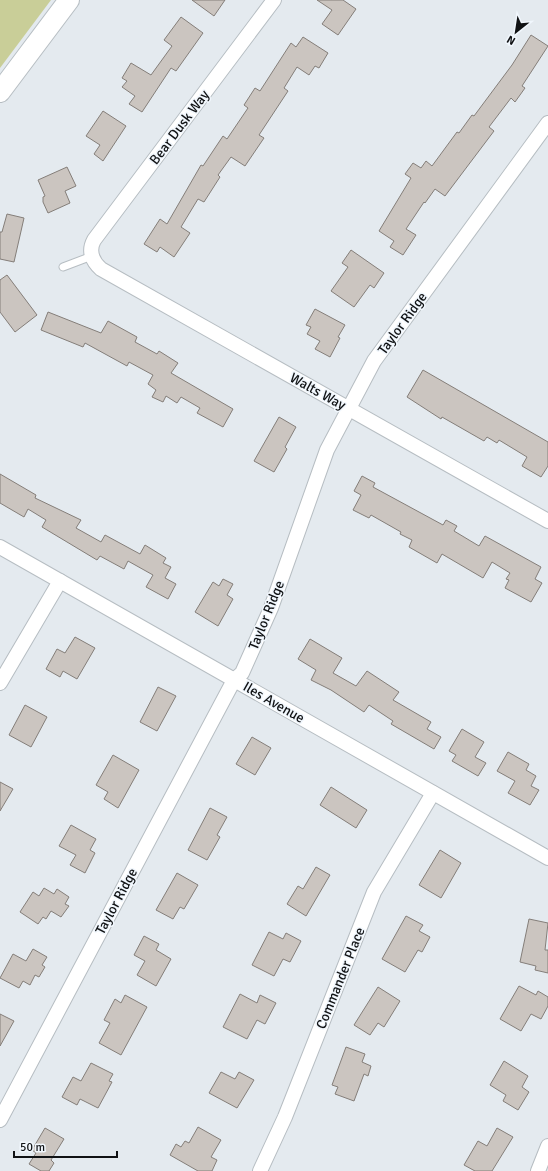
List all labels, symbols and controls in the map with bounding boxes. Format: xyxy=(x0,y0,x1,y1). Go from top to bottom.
north arrow xyxy=(496,12,536,52)
text: N xyxy=(505,33,518,48)
street label: Bear Dusk Way xyxy=(146,86,213,168)
street label: Taylor Ridge xyxy=(374,289,431,358)
street label: Walts Way xyxy=(287,369,349,414)
street label: Taylor Ridge xyxy=(245,578,288,652)
street label: Iles Avenue xyxy=(240,678,307,727)
street label: Taylor Ridge xyxy=(92,865,141,937)
street label: Commander Place xyxy=(312,925,369,1031)
scale bar xyxy=(14,1133,117,1159)
text: 50 m xyxy=(20,1140,45,1155)

